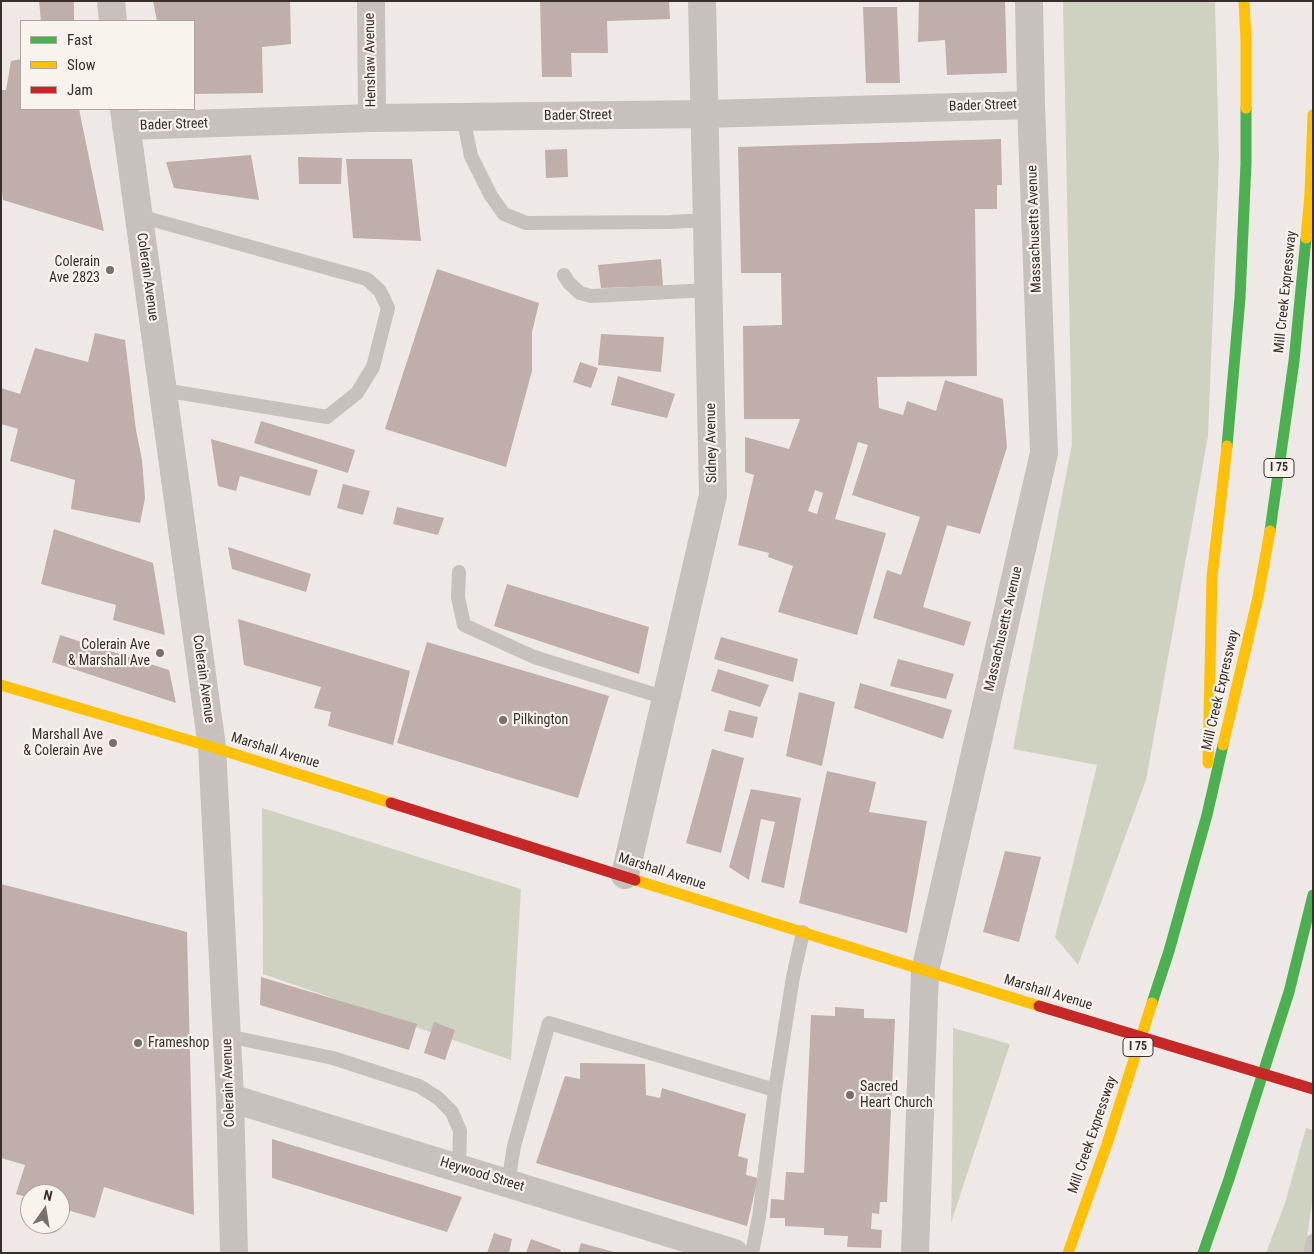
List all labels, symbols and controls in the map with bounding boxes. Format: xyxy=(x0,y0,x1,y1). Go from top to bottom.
street label: Henshaw Avenue xyxy=(362,13,380,107)
legend xyxy=(20,20,195,110)
text: Fast xyxy=(67,31,92,49)
text: Slow xyxy=(67,56,96,74)
text: Jam xyxy=(67,81,93,99)
street label: Bader Street xyxy=(949,96,1017,116)
street label: Bader Street xyxy=(544,107,612,125)
street label: Bader Street xyxy=(140,115,208,135)
street label: Massachusetts Avenue xyxy=(1024,165,1046,293)
street label: Mill Creek Expressway xyxy=(1271,230,1301,354)
street label: Colerain Avenue xyxy=(132,232,162,322)
place label: Colerain Ave 2823 xyxy=(49,254,100,286)
marker: Colerain Ave 2823 xyxy=(104,264,116,276)
street label: Sidney Avenue xyxy=(703,403,721,483)
road number: I 75 xyxy=(1264,458,1294,478)
street label: Massachusetts Avenue xyxy=(981,565,1027,693)
street label: Mill Creek Expressway xyxy=(1199,628,1243,752)
street label: Colerain Avenue xyxy=(188,634,218,724)
place label: Colerain Ave & Marshall Ave xyxy=(68,637,150,670)
marker: Colerain Ave & Marshall Ave xyxy=(154,647,166,659)
place label: Pilkington xyxy=(513,712,568,728)
marker: Pilkington xyxy=(497,714,509,726)
place label: Marshall Ave & Colerain Ave xyxy=(23,727,103,760)
street label: Marshall Avenue xyxy=(229,730,321,772)
marker: Marshall Ave & Colerain Ave xyxy=(107,737,119,749)
street label: Marshall Avenue xyxy=(616,850,708,894)
street label: Marshall Avenue xyxy=(1002,972,1094,1014)
place label: Frameshop xyxy=(148,1035,209,1051)
marker: Frameshop xyxy=(132,1037,144,1049)
street label: Colerain Avenue xyxy=(219,1038,239,1128)
road number: I 75 xyxy=(1123,1038,1153,1056)
street label: Mill Creek Expressway xyxy=(1065,1074,1121,1196)
place label: Sacred Heart Church xyxy=(860,1079,933,1112)
marker: Sacred Heart Church xyxy=(844,1089,856,1101)
street label: Heywood Street xyxy=(438,1154,526,1196)
north arrow xyxy=(20,1184,70,1234)
text: N xyxy=(42,1187,54,1204)

